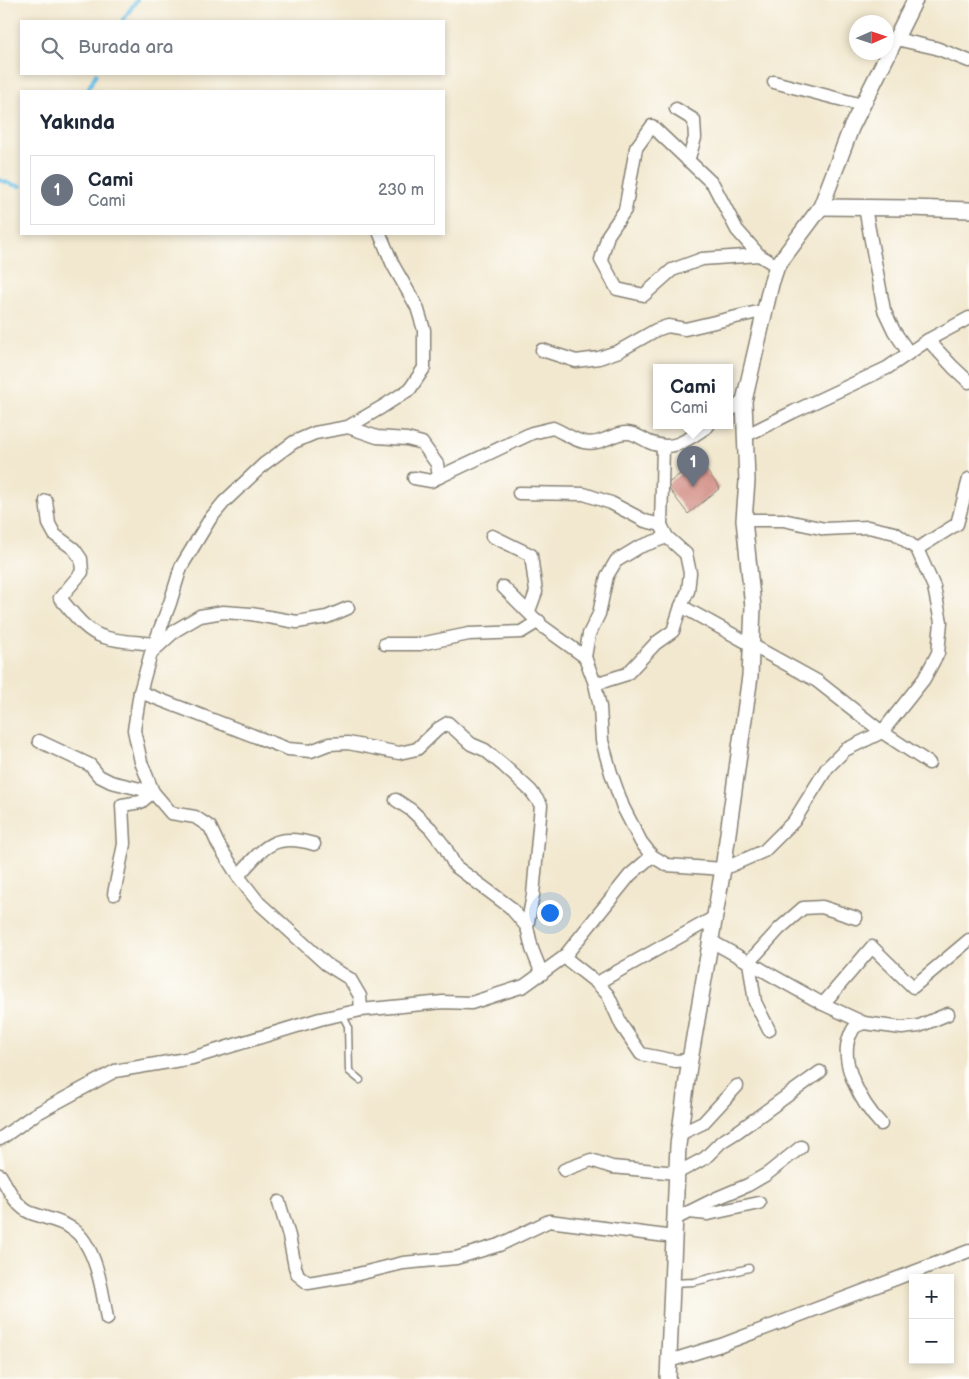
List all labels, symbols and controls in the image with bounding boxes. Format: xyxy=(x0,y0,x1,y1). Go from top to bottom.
north arrow xyxy=(849,15,894,60)
search box xyxy=(20,20,445,75)
icon: search xyxy=(38,34,66,62)
text: Burada ara xyxy=(78,36,174,59)
text: Yakında xyxy=(40,110,115,135)
text: Cami xyxy=(88,169,133,192)
text: 1 xyxy=(54,181,60,200)
text: 230 m xyxy=(378,181,424,200)
text: Cami xyxy=(88,192,125,211)
popup xyxy=(653,364,733,429)
text: Cami xyxy=(670,376,716,399)
text: Cami xyxy=(670,399,708,418)
pin: 1 xyxy=(677,446,709,487)
your location xyxy=(537,900,563,926)
map controls xyxy=(909,1274,954,1364)
button: + xyxy=(909,1274,954,1319)
button: − xyxy=(909,1319,954,1364)

